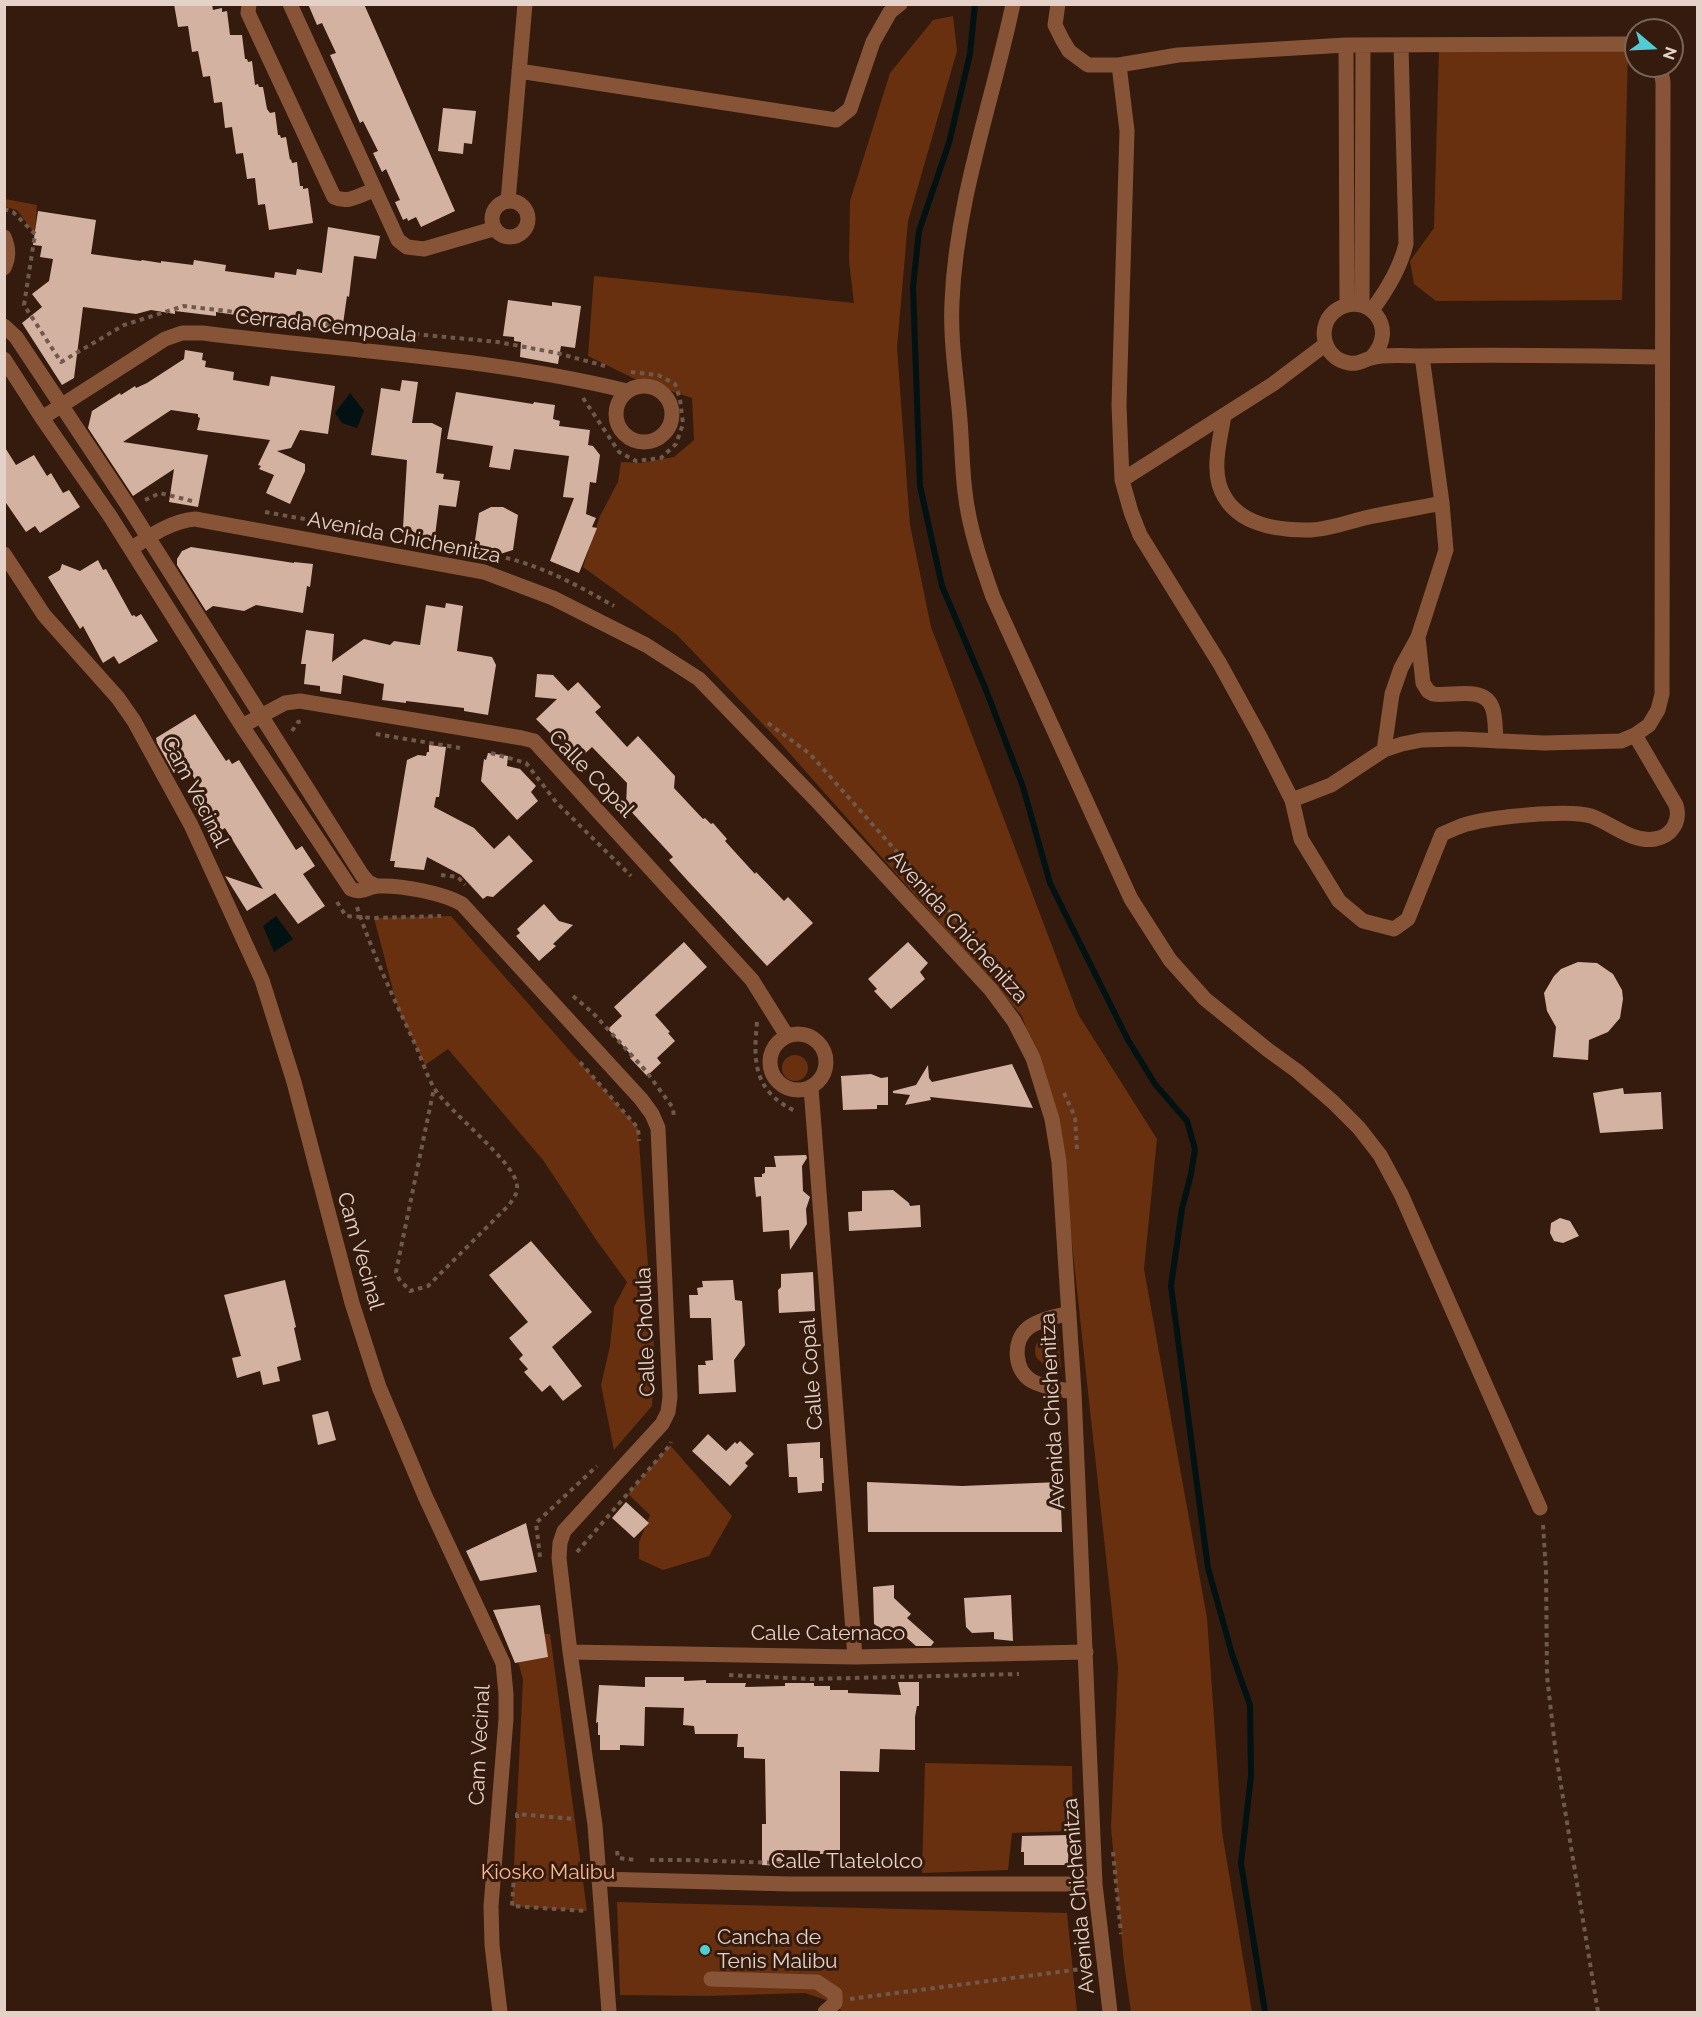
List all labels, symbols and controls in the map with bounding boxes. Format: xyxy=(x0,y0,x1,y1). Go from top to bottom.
north arrow xyxy=(1624,18,1684,78)
text: N xyxy=(1659,45,1681,62)
street label: Cerrada Cempoala xyxy=(234,304,418,348)
street label: Avenida Chichenitza xyxy=(305,507,503,569)
street label: Calle Copal xyxy=(543,725,639,823)
street label: Cam Vecinal xyxy=(156,732,234,852)
street label: Avenida Chichenitza xyxy=(883,846,1033,1008)
street label: Cam Vecinal xyxy=(331,1189,389,1313)
street label: Calle Cholula xyxy=(631,1267,661,1397)
street label: Avenida Chichenitza xyxy=(1035,1312,1071,1510)
street label: Calle Copal xyxy=(796,1317,828,1431)
street label: Calle Catemaco xyxy=(751,1621,905,1647)
street label: Cam Vecinal xyxy=(464,1684,496,1806)
street label: Avenida Chichenitza xyxy=(1058,1797,1100,1995)
street label: Calle Tlatelolco xyxy=(771,1849,923,1875)
park label: Kiosko Malibu xyxy=(481,1860,615,1886)
place label: Cancha de Tenis Malibu xyxy=(717,1925,838,1975)
marker: Cancha de Tenis Malibu xyxy=(698,1943,712,1957)

